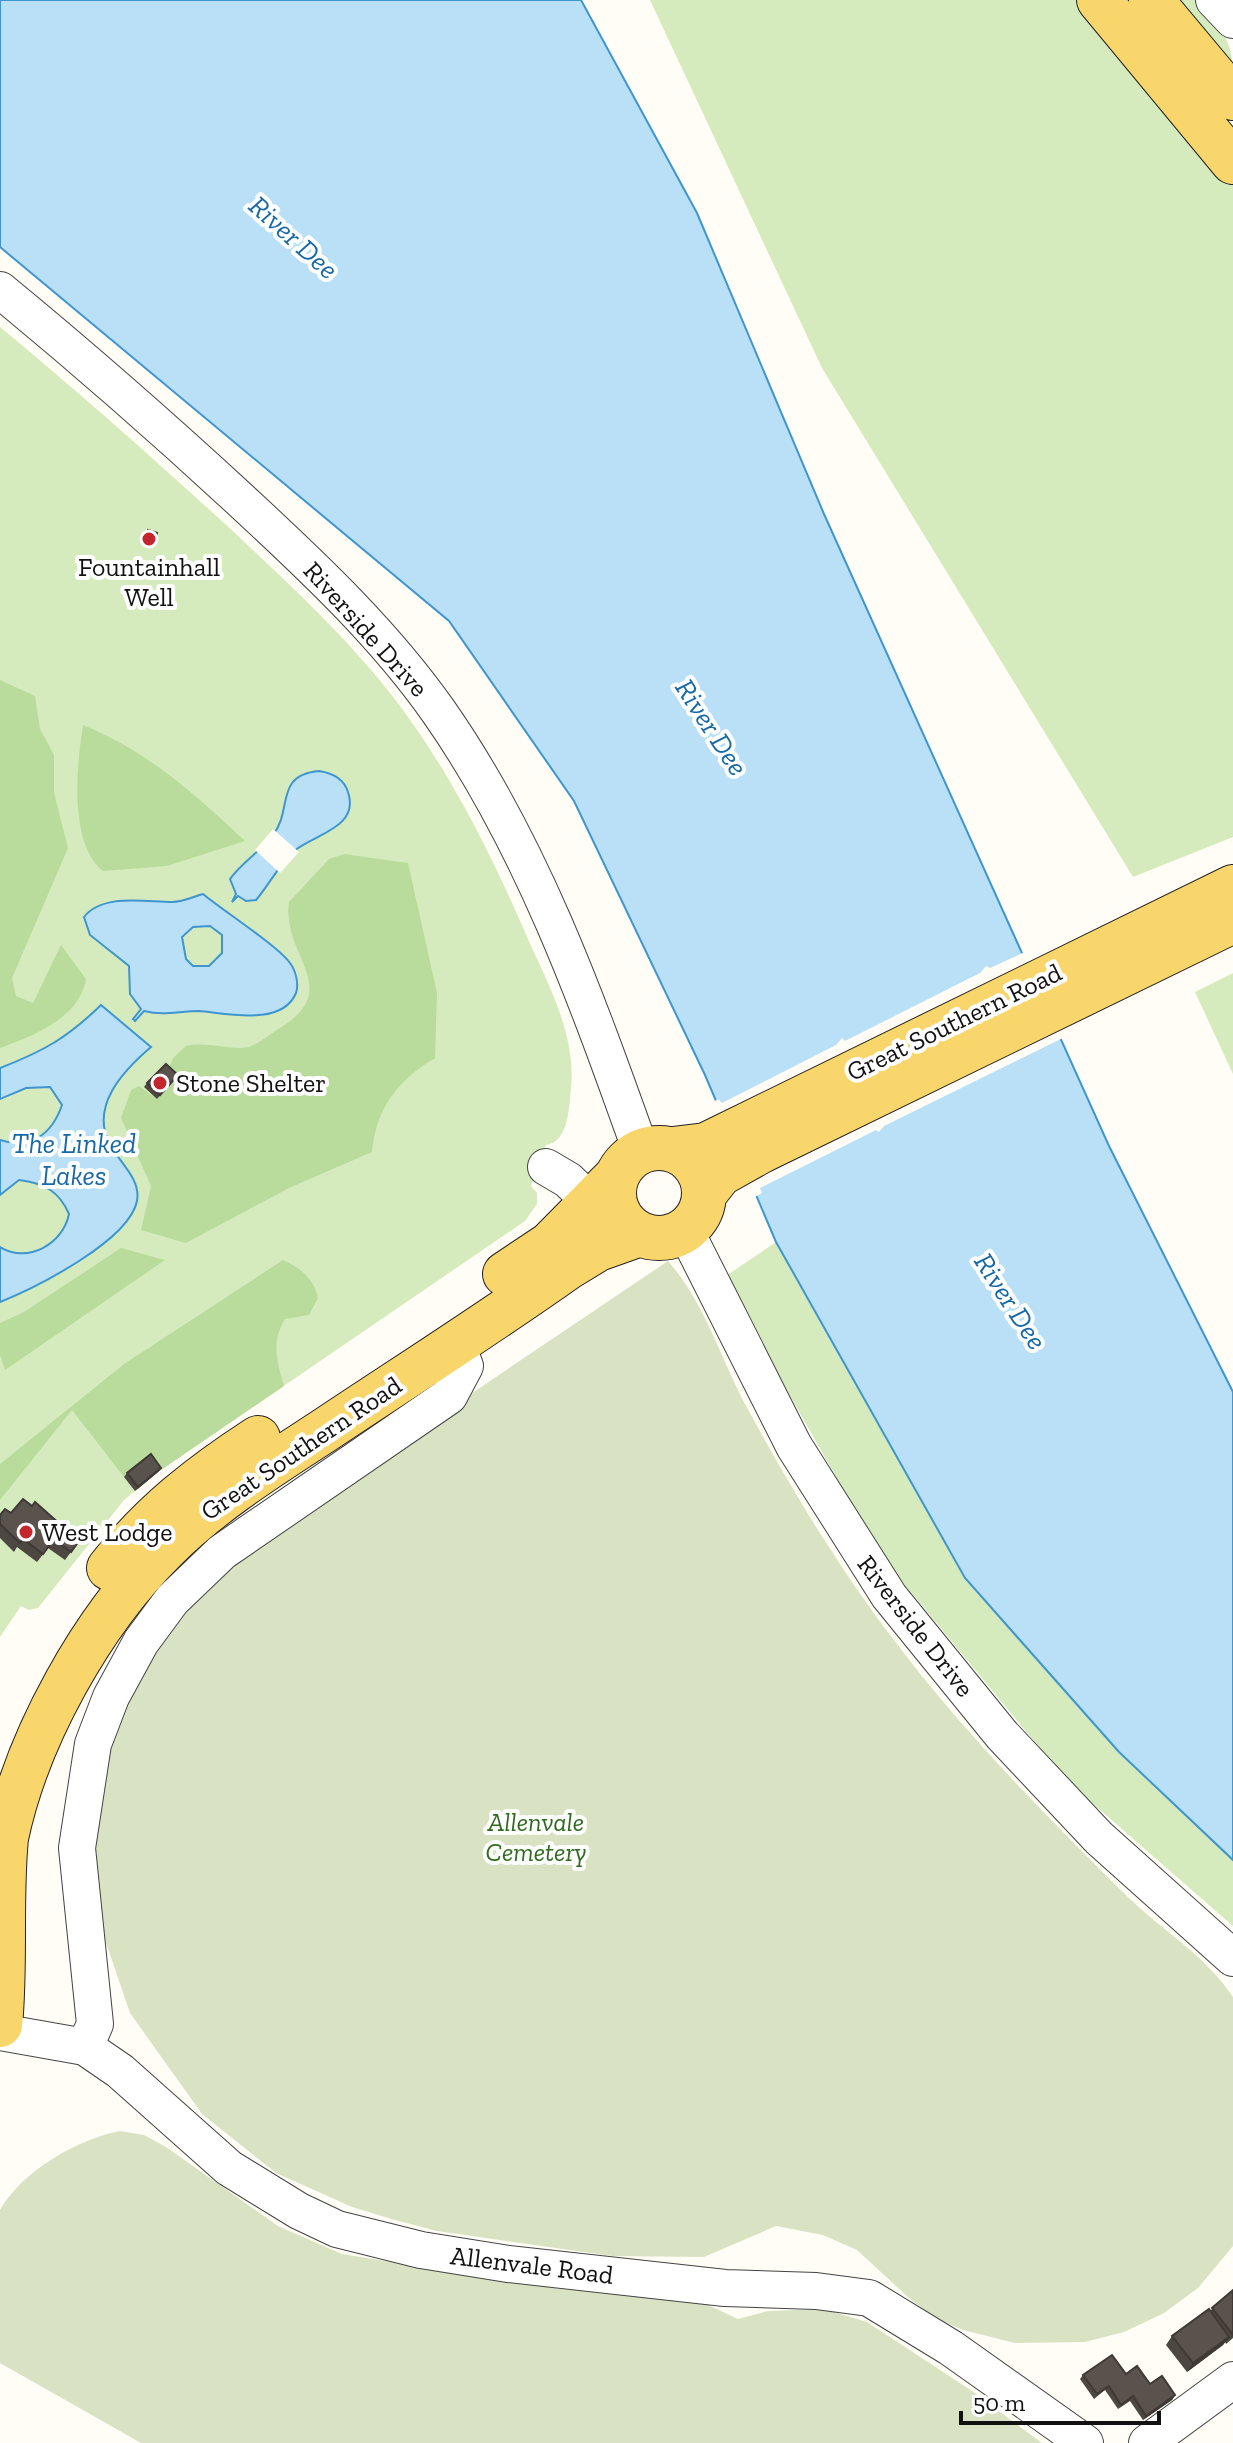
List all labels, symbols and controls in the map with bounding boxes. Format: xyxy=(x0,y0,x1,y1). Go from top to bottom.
water label: River Dee xyxy=(242,189,345,286)
marker: Fountainhall Well xyxy=(140,530,158,548)
place label: Fountainhall Well xyxy=(78,551,220,613)
street label: Riverside Drive xyxy=(297,555,435,703)
water label: River Dee xyxy=(668,673,755,782)
street label: Great Southern Road xyxy=(841,956,1067,1088)
place label: Stone Shelter xyxy=(176,1067,326,1099)
marker: Stone Shelter xyxy=(151,1074,169,1092)
water label: The Linked Lakes xyxy=(12,1127,136,1192)
water label: River Dee xyxy=(967,1247,1054,1356)
street label: Great Southern Road xyxy=(195,1369,407,1527)
place label: West Lodge xyxy=(42,1516,173,1548)
marker: West Lodge xyxy=(17,1523,35,1541)
street label: Riverside Drive xyxy=(851,1549,981,1703)
park label: Allenvale Cemetery xyxy=(486,1806,586,1868)
street label: Allenvale Road xyxy=(449,2239,615,2291)
scale bar xyxy=(961,2375,1159,2425)
text: 50 m xyxy=(973,2388,1026,2417)

